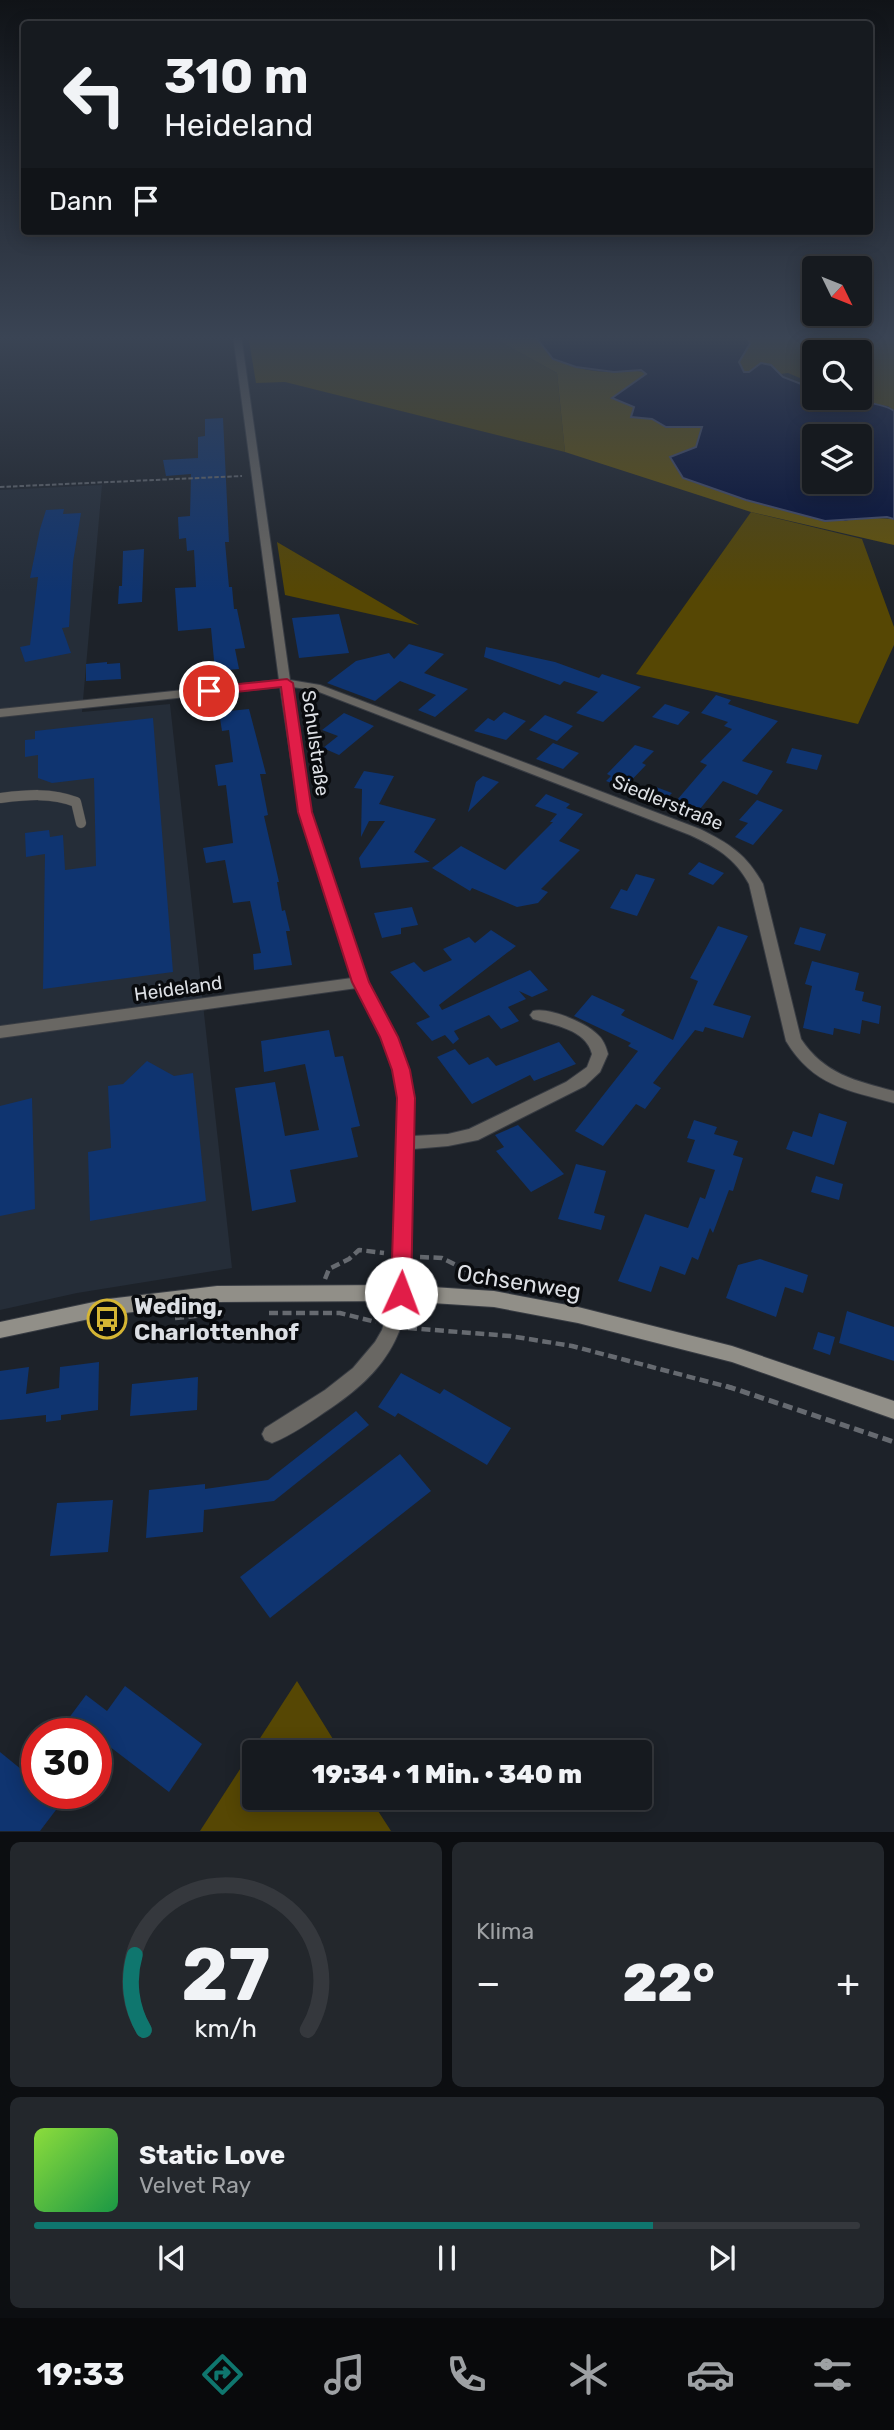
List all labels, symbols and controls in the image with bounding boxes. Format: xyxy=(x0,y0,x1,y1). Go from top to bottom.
text: 310 m xyxy=(164,47,309,105)
icon: left xyxy=(49,49,140,140)
text: Heideland xyxy=(164,106,313,144)
icon: arrive xyxy=(127,182,165,220)
text: Dann xyxy=(49,186,113,217)
north arrow xyxy=(802,256,872,326)
map controls xyxy=(802,256,872,494)
button: search xyxy=(802,340,872,410)
button: layers xyxy=(802,424,872,494)
pin xyxy=(179,661,239,721)
icon: arrive xyxy=(190,672,228,710)
street label: Schulstraße xyxy=(297,689,334,797)
street label: Siedlerstraße xyxy=(609,770,727,835)
street label: Heideland xyxy=(133,971,224,1006)
position arrow xyxy=(364,1256,438,1330)
street label: Ochsenweg xyxy=(455,1258,583,1306)
place label: Weding, Charlottenhof xyxy=(134,1292,300,1346)
bus stop icon: Weding, Charlottenhof xyxy=(86,1298,128,1340)
speed limit sign: 30 xyxy=(21,1718,112,1809)
text: 19:34 · 1 Min. · 340 m xyxy=(312,1759,582,1790)
text: Klima xyxy=(476,1917,534,1945)
text: 27 xyxy=(181,1933,271,2019)
text: 22° xyxy=(622,1952,715,2014)
text: − xyxy=(476,1960,501,2006)
text: + xyxy=(836,1960,860,2006)
text: km/h xyxy=(195,2014,257,2043)
text: Static Love xyxy=(139,2140,285,2171)
text: Velvet Ray xyxy=(139,2171,251,2199)
icon: previous xyxy=(153,2239,191,2277)
icon: pause xyxy=(428,2239,466,2277)
icon: next xyxy=(703,2239,741,2277)
icon: directions xyxy=(198,2350,247,2399)
icon: music xyxy=(320,2350,369,2399)
icon: phone xyxy=(442,2350,491,2399)
icon: climate xyxy=(564,2350,613,2399)
icon: car xyxy=(686,2350,735,2399)
icon: filters xyxy=(808,2350,857,2399)
text: 19:33 xyxy=(37,2355,125,2393)

